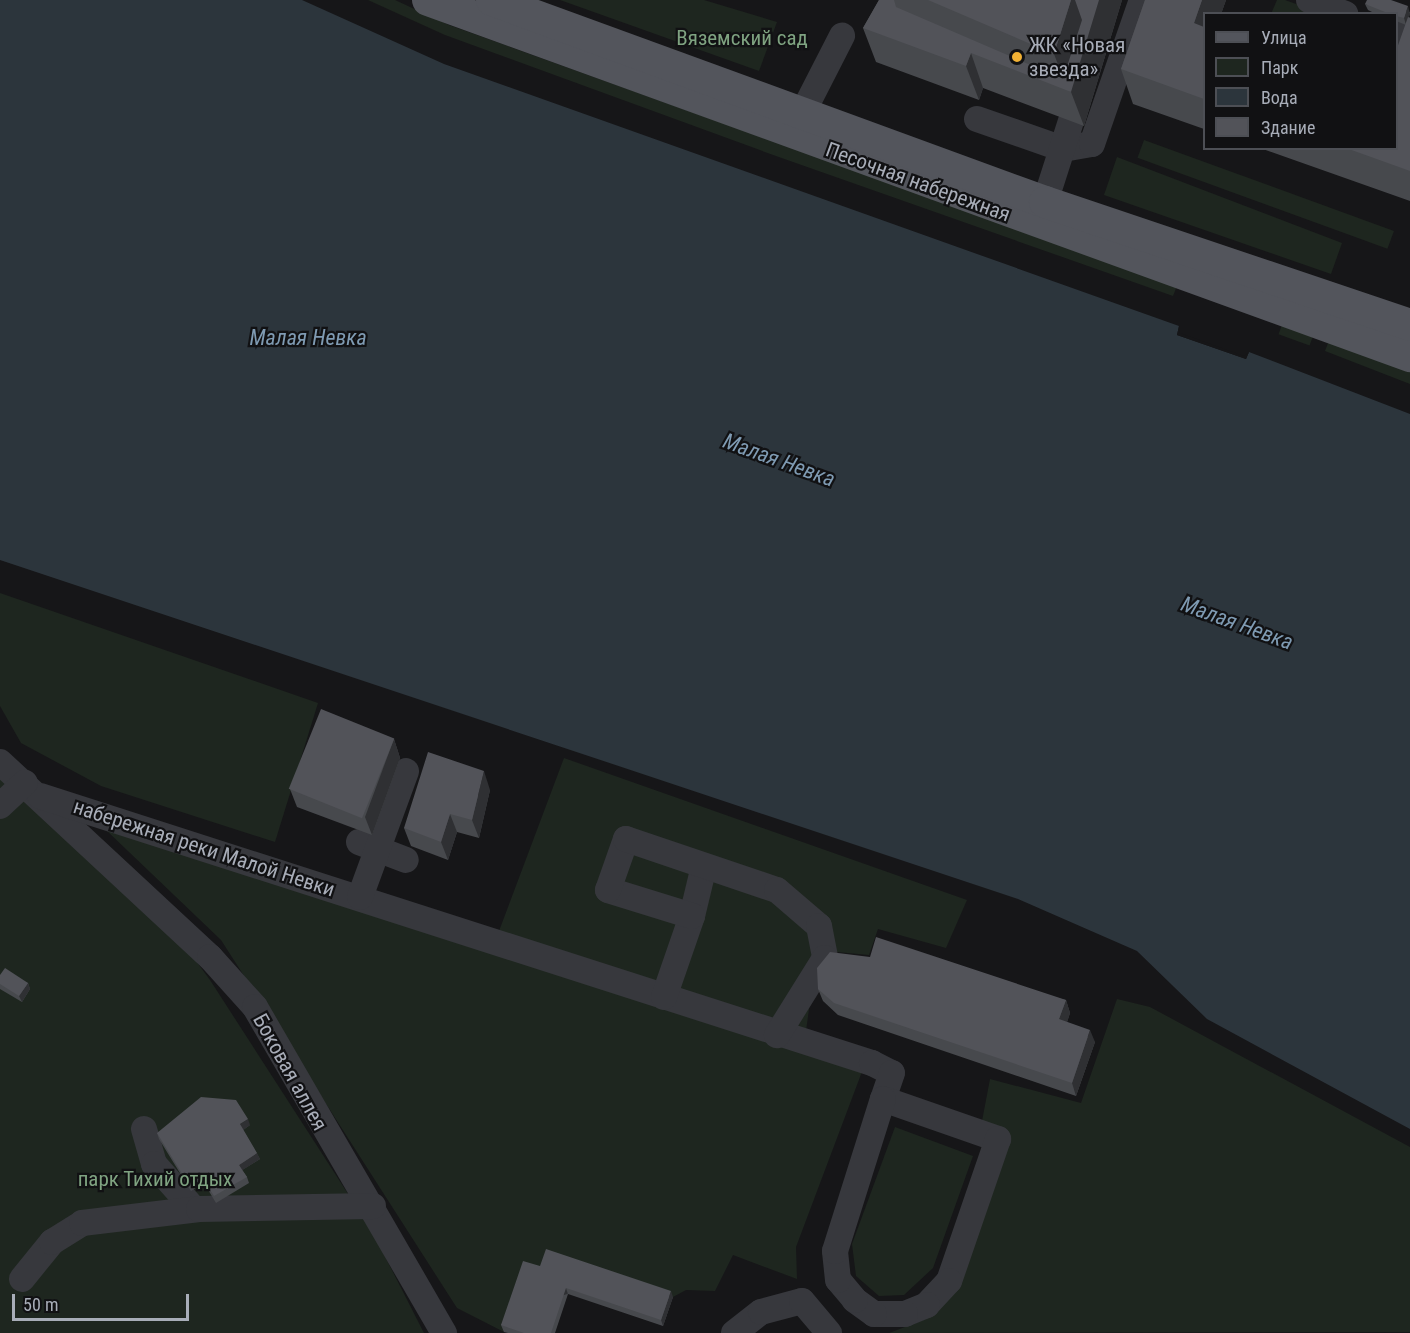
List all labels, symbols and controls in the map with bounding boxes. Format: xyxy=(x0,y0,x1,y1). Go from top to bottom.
legend xyxy=(1203,12,1398,150)
park label: Вяземский сад xyxy=(676,25,808,51)
text: Улица xyxy=(1261,27,1307,48)
place label: ЖК «Новая звезда» xyxy=(1029,32,1125,82)
marker: ЖК «Новая звезда» xyxy=(1010,50,1024,64)
text: Парк xyxy=(1261,57,1298,78)
text: Вода xyxy=(1261,87,1298,108)
text: Здание xyxy=(1261,117,1315,138)
street label: Песочная набережная xyxy=(822,137,1014,227)
water label: Малая Невка xyxy=(249,325,367,351)
water label: Малая Невка xyxy=(719,428,839,492)
water label: Малая Невка xyxy=(1177,591,1297,655)
street label: набережная реки Малой Невки xyxy=(70,794,338,902)
street label: Боковая аллея xyxy=(248,1009,332,1135)
park label: парк Тихий отдых xyxy=(77,1166,233,1192)
scale bar xyxy=(15,1282,192,1320)
text: 50 m xyxy=(23,1294,58,1315)

